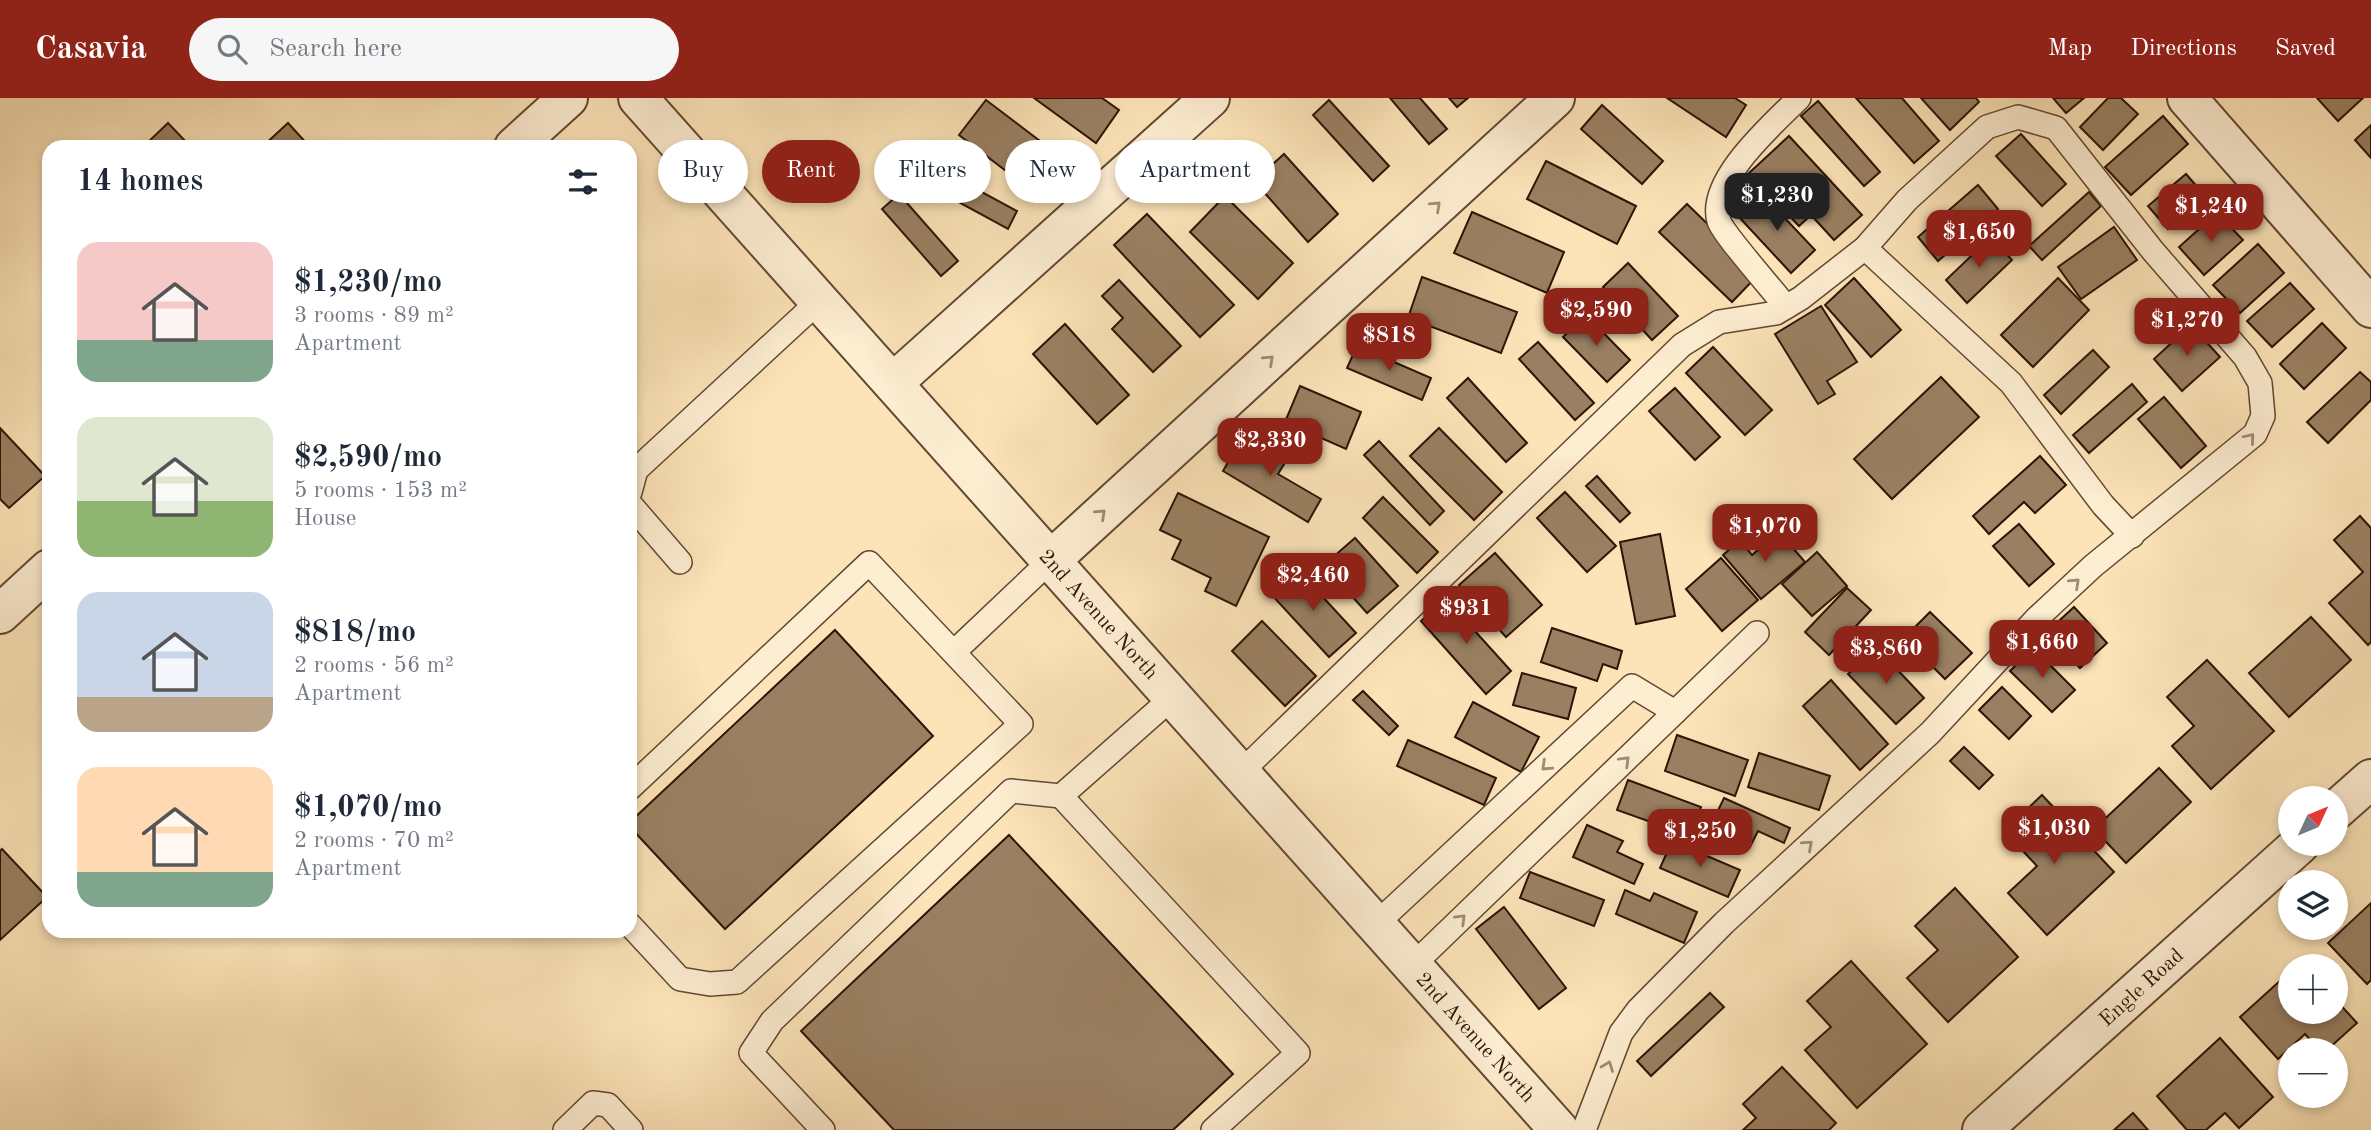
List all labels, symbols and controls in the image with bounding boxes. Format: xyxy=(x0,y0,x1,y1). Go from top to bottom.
search box xyxy=(189,18,679,81)
icon: search xyxy=(213,30,251,68)
text: Casavia xyxy=(35,33,147,66)
text: Search here xyxy=(269,36,402,62)
text: Map xyxy=(2048,37,2092,61)
text: Directions xyxy=(2130,37,2237,61)
text: Saved xyxy=(2275,37,2336,61)
chip: Buy xyxy=(658,140,748,203)
chip: Rent xyxy=(762,140,860,203)
chip: Filters xyxy=(874,140,991,203)
chip: New xyxy=(1005,140,1101,203)
chip: Apartment xyxy=(1115,140,1275,203)
icon: filters xyxy=(564,163,602,201)
text: 14 homes xyxy=(77,167,203,197)
pin: $1,230 xyxy=(1720,174,1834,233)
text: $1,230 xyxy=(1740,184,1814,207)
pin: $1,240 xyxy=(2154,184,2268,244)
text: $1,240 xyxy=(2174,195,2248,218)
one-way arrow xyxy=(1428,202,1441,215)
pin: $1,650 xyxy=(1922,211,2036,270)
text: $1,650 xyxy=(1942,221,2016,244)
text: $1,230/mo xyxy=(294,268,442,298)
icon: home xyxy=(133,270,217,354)
pin: $2,590 xyxy=(1539,288,1653,348)
text: $2,590 xyxy=(1559,299,1633,322)
pin: $1,270 xyxy=(2130,299,2244,358)
text: 3 rooms · 89 m² xyxy=(294,304,454,327)
text: $1,270 xyxy=(2150,309,2224,332)
pin: $818 xyxy=(1348,314,1430,373)
text: $818 xyxy=(1362,324,1416,347)
text: Apartment xyxy=(294,332,402,355)
one-way arrow xyxy=(1261,356,1274,369)
pin: $2,330 xyxy=(1213,418,1327,478)
text: $2,330 xyxy=(1233,429,1307,452)
one-way arrow xyxy=(2241,434,2254,446)
text: $2,590/mo xyxy=(294,443,442,473)
icon: home xyxy=(133,445,217,529)
text: 5 rooms · 153 m² xyxy=(294,479,467,502)
pin: $1,070 xyxy=(1708,504,1822,564)
text: House xyxy=(294,507,356,530)
one-way arrow xyxy=(1093,510,1106,522)
text: $1,070 xyxy=(1728,515,1802,538)
street label: 2nd Avenue North xyxy=(1034,546,1162,684)
pin: $2,460 xyxy=(1256,554,1370,613)
text: $2,460 xyxy=(1276,564,1350,587)
one-way arrow xyxy=(2067,578,2080,591)
pin: $931 xyxy=(1425,587,1507,646)
text: $931 xyxy=(1439,597,1493,620)
text: $818/mo xyxy=(294,618,416,648)
icon: home xyxy=(133,620,217,704)
pin: $1,660 xyxy=(1985,620,2099,680)
pin: $3,860 xyxy=(1829,626,1943,686)
text: $1,660 xyxy=(2005,631,2079,654)
text: $3,860 xyxy=(1849,637,1923,660)
text: 2 rooms · 56 m² xyxy=(294,654,454,677)
text: Apartment xyxy=(294,682,402,705)
one-way arrow xyxy=(1617,756,1630,769)
one-way arrow xyxy=(1541,757,1554,770)
north arrow xyxy=(2278,786,2348,856)
map controls xyxy=(2278,786,2348,1108)
text: $1,070/mo xyxy=(294,793,442,823)
icon: home xyxy=(133,795,217,879)
pin: $1,030 xyxy=(1997,806,2111,866)
pin: $1,250 xyxy=(1643,810,1757,869)
text: $1,030 xyxy=(2017,817,2091,840)
text: $1,250 xyxy=(1663,820,1737,843)
text: 2 rooms · 70 m² xyxy=(294,829,454,852)
one-way arrow xyxy=(1800,841,1813,854)
text: Apartment xyxy=(294,857,402,880)
button: layers xyxy=(2278,870,2348,940)
one-way arrow xyxy=(1453,914,1466,927)
street label: Engle Road xyxy=(2096,945,2188,1031)
button: + xyxy=(2278,954,2348,1024)
street label: 2nd Avenue North xyxy=(1411,969,1539,1107)
button: − xyxy=(2278,1038,2348,1108)
one-way arrow xyxy=(1600,1061,1614,1073)

